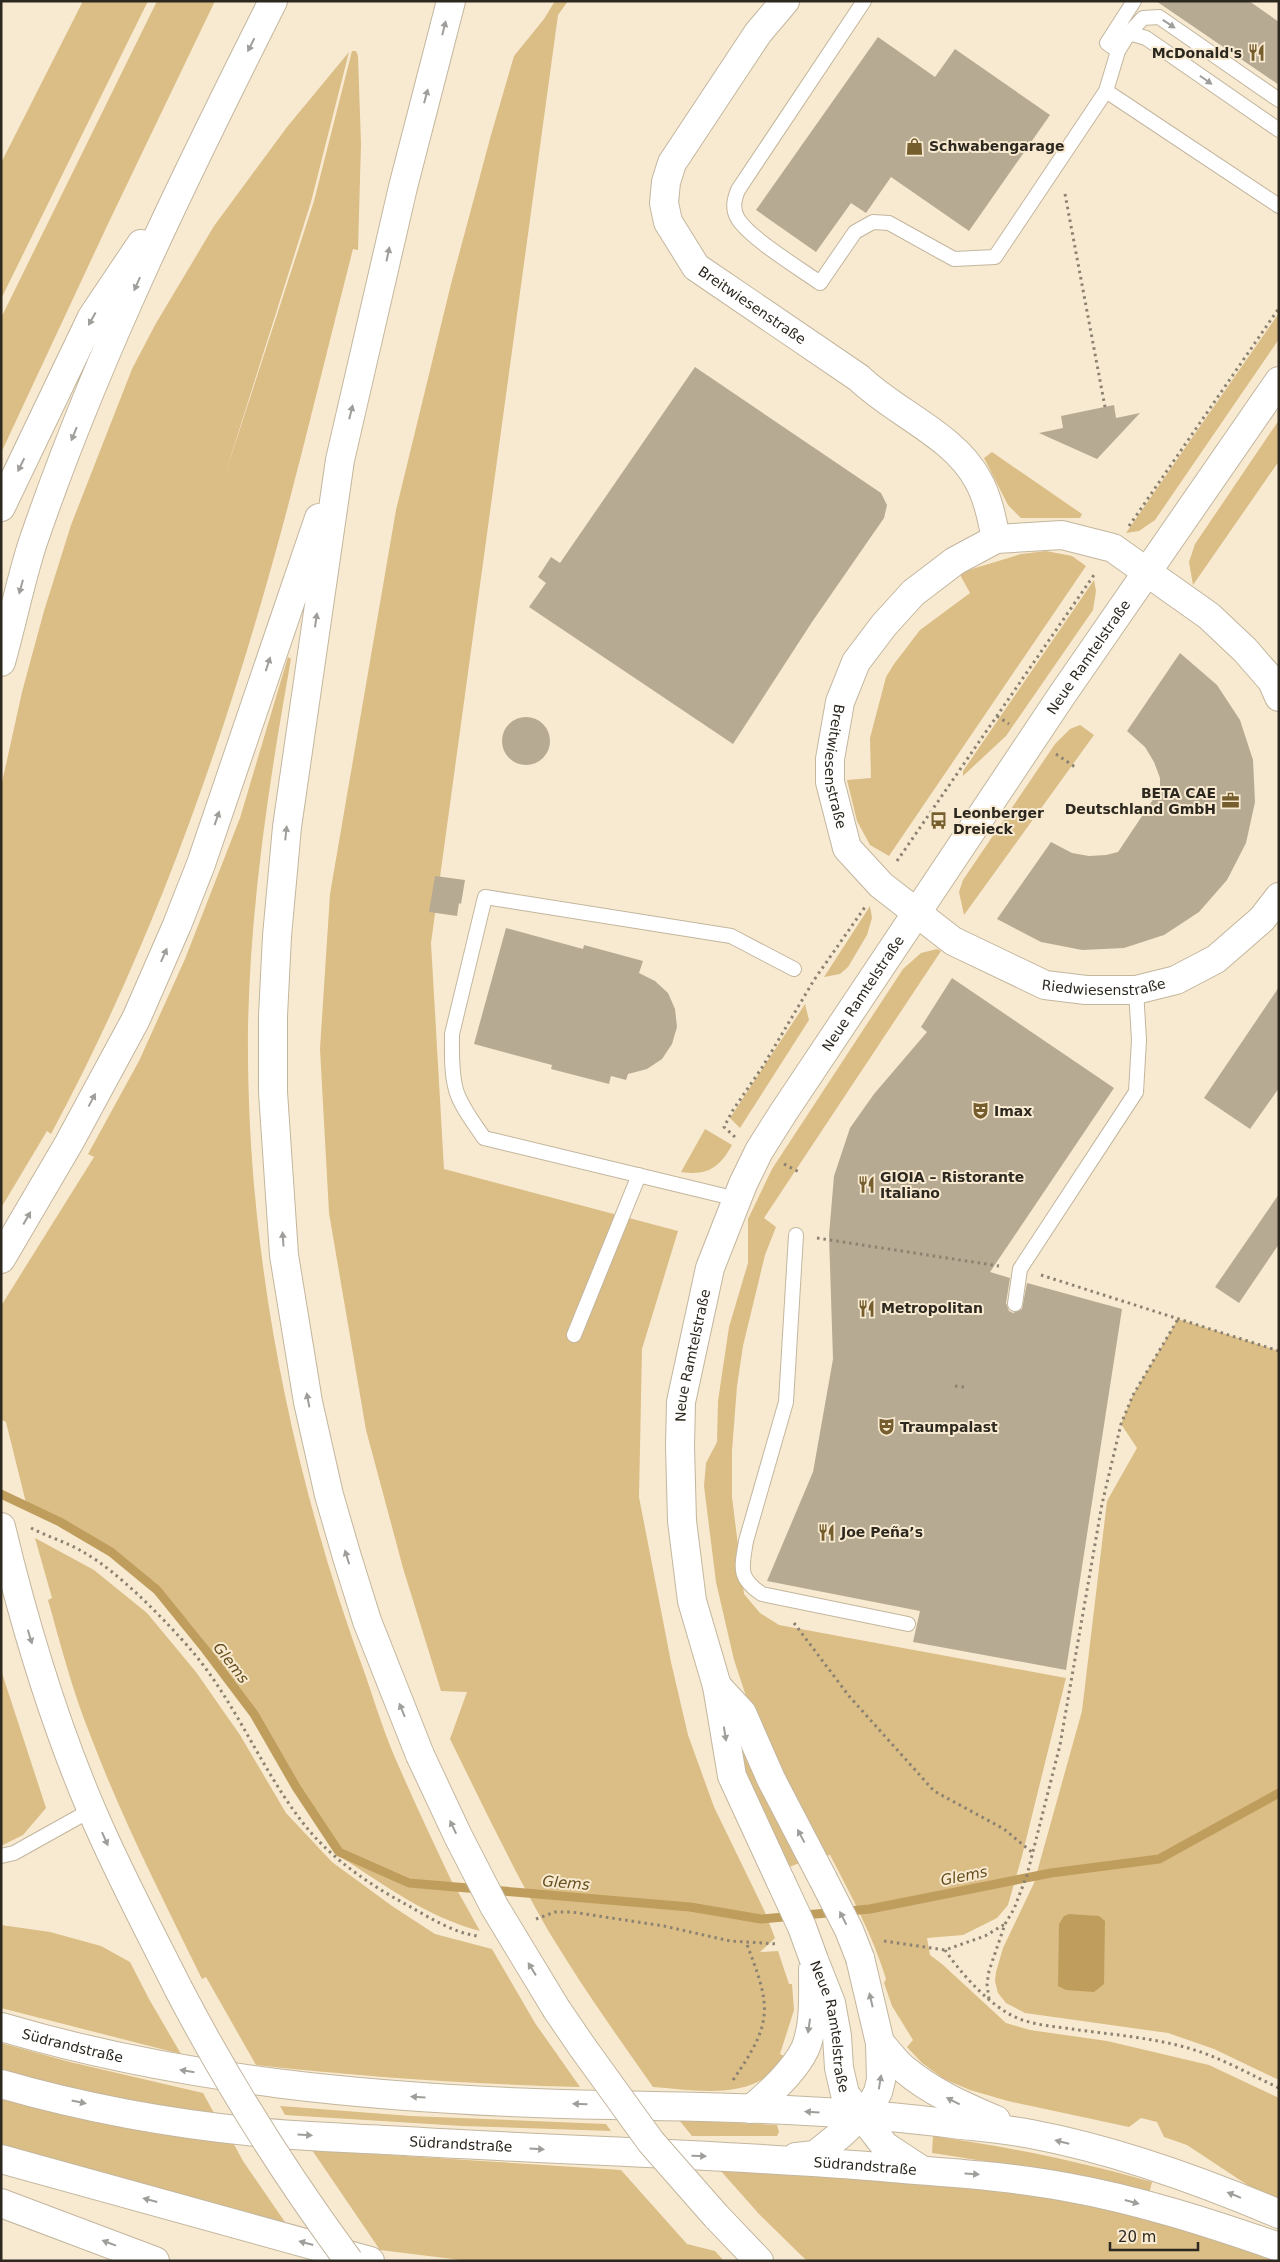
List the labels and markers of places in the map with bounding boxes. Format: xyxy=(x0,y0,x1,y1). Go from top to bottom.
restaurant icon: McDonald's xyxy=(1246,43,1266,63)
place label: McDonald's xyxy=(1152,45,1242,61)
shop icon: Schwabengarage xyxy=(905,136,925,156)
place label: Schwabengarage xyxy=(929,138,1065,154)
place label: BETA CAE Deutschland GmbH xyxy=(1065,785,1216,817)
office icon: BETA CAE Deutschland GmbH xyxy=(1220,791,1240,811)
place label: Leonberger Dreieck xyxy=(953,805,1044,837)
bus stop icon: Leonberger Dreieck xyxy=(929,811,949,831)
theatre icon: Imax xyxy=(970,1101,990,1121)
place label: Imax xyxy=(994,1103,1032,1119)
place label: GIOIA – Ristorante Italiano xyxy=(880,1169,1024,1201)
restaurant icon: GIOIA – Ristorante Italiano xyxy=(856,1175,876,1195)
restaurant icon: Metropolitan xyxy=(857,1298,877,1318)
place label: Metropolitan xyxy=(881,1300,983,1316)
theatre icon: Traumpalast xyxy=(876,1417,896,1437)
place label: Traumpalast xyxy=(900,1419,998,1435)
restaurant icon: Joe Peña’s xyxy=(817,1522,837,1542)
place label: Joe Peña’s xyxy=(840,1524,923,1540)

